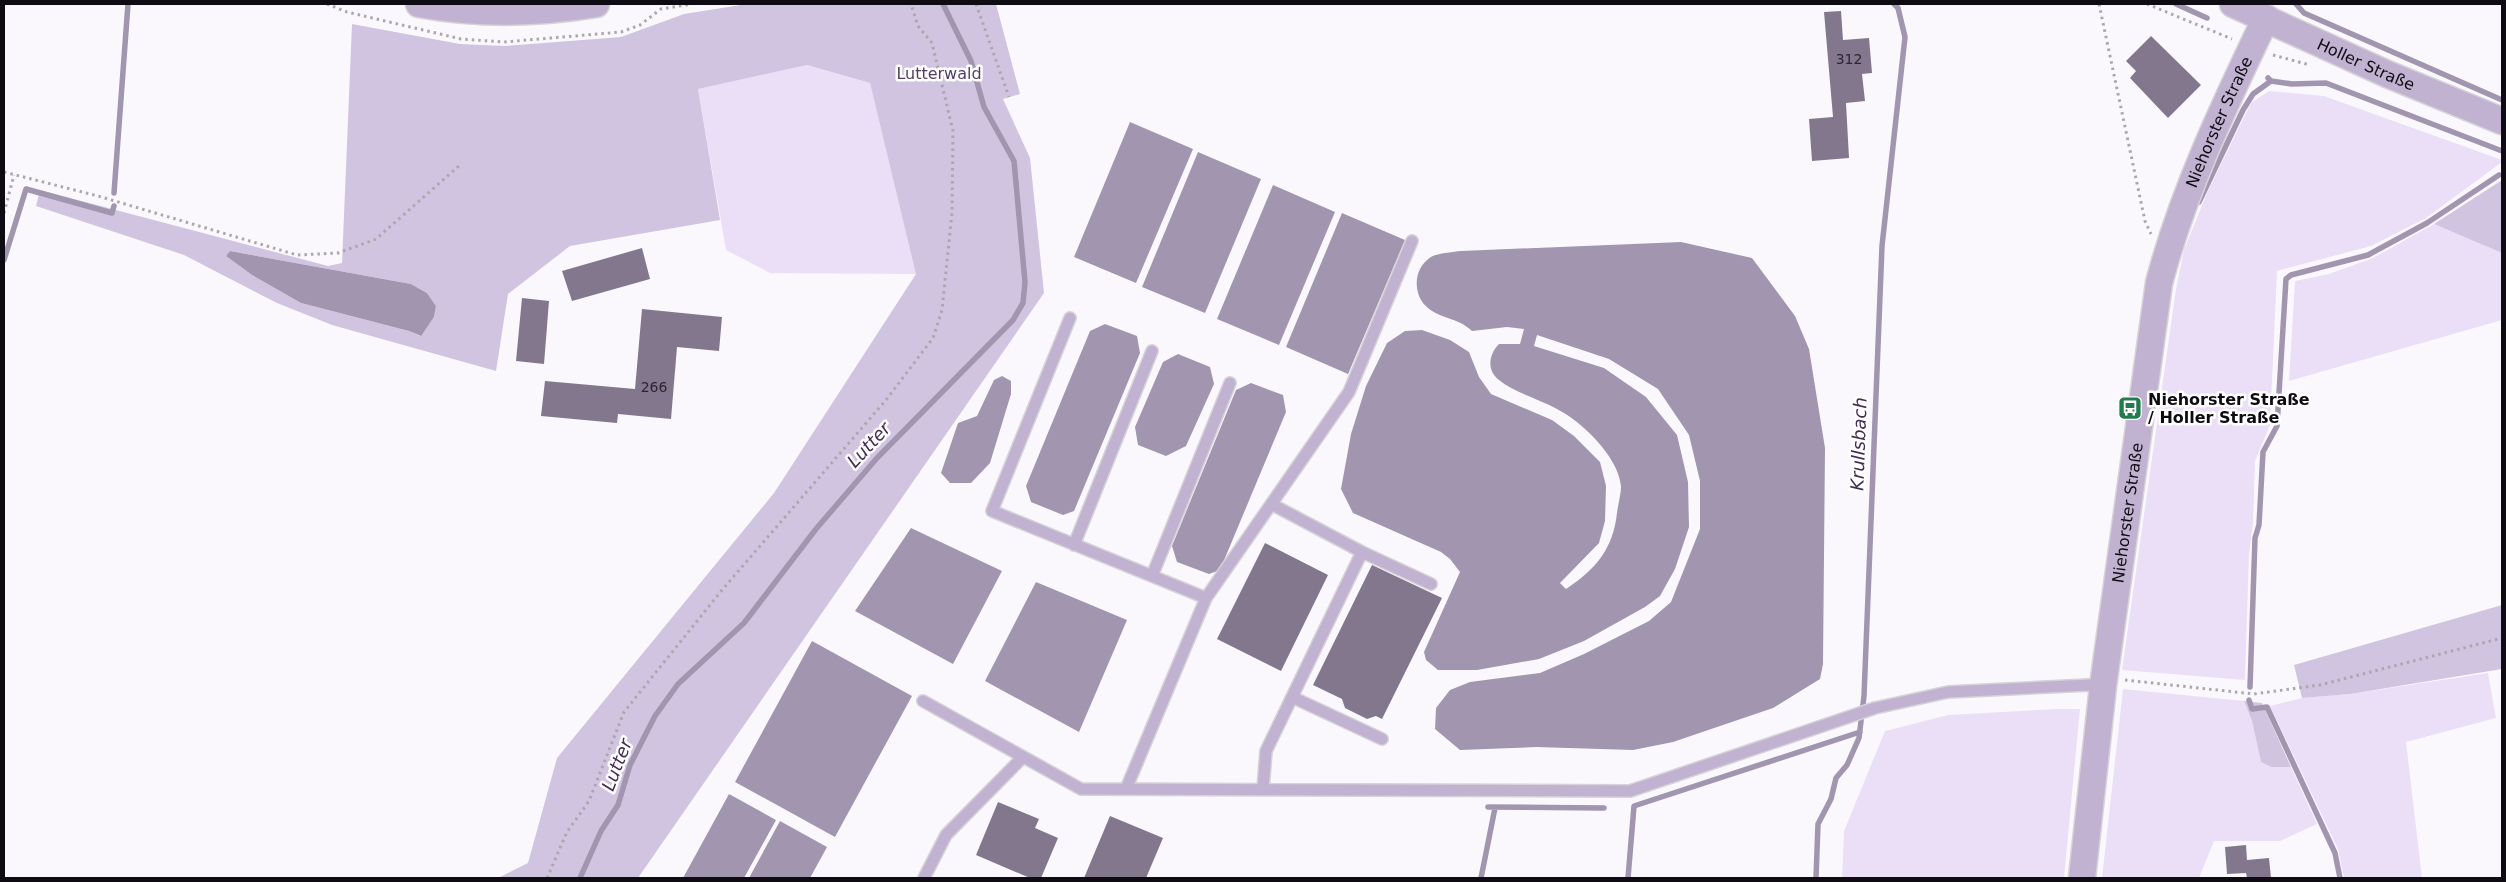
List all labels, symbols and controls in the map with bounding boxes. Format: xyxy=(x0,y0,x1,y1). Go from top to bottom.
street label: Holler Straße xyxy=(2314,34,2418,94)
house number: 312 xyxy=(1836,51,1862,67)
street label: Niehorster Straße xyxy=(2182,53,2256,191)
park label: Lutterwald xyxy=(896,64,982,83)
house number: 266 xyxy=(641,379,667,395)
place label: Niehorster Straße / Holler Straße xyxy=(2148,390,2310,427)
bus stop icon: Niehorster Straße / Holler Straße xyxy=(2117,395,2143,421)
water label: Krullsbach xyxy=(1846,397,1871,491)
water label: Lutter xyxy=(843,417,896,472)
street label: Niehorster Straße xyxy=(2108,441,2147,584)
water label: Lutter xyxy=(597,734,637,794)

